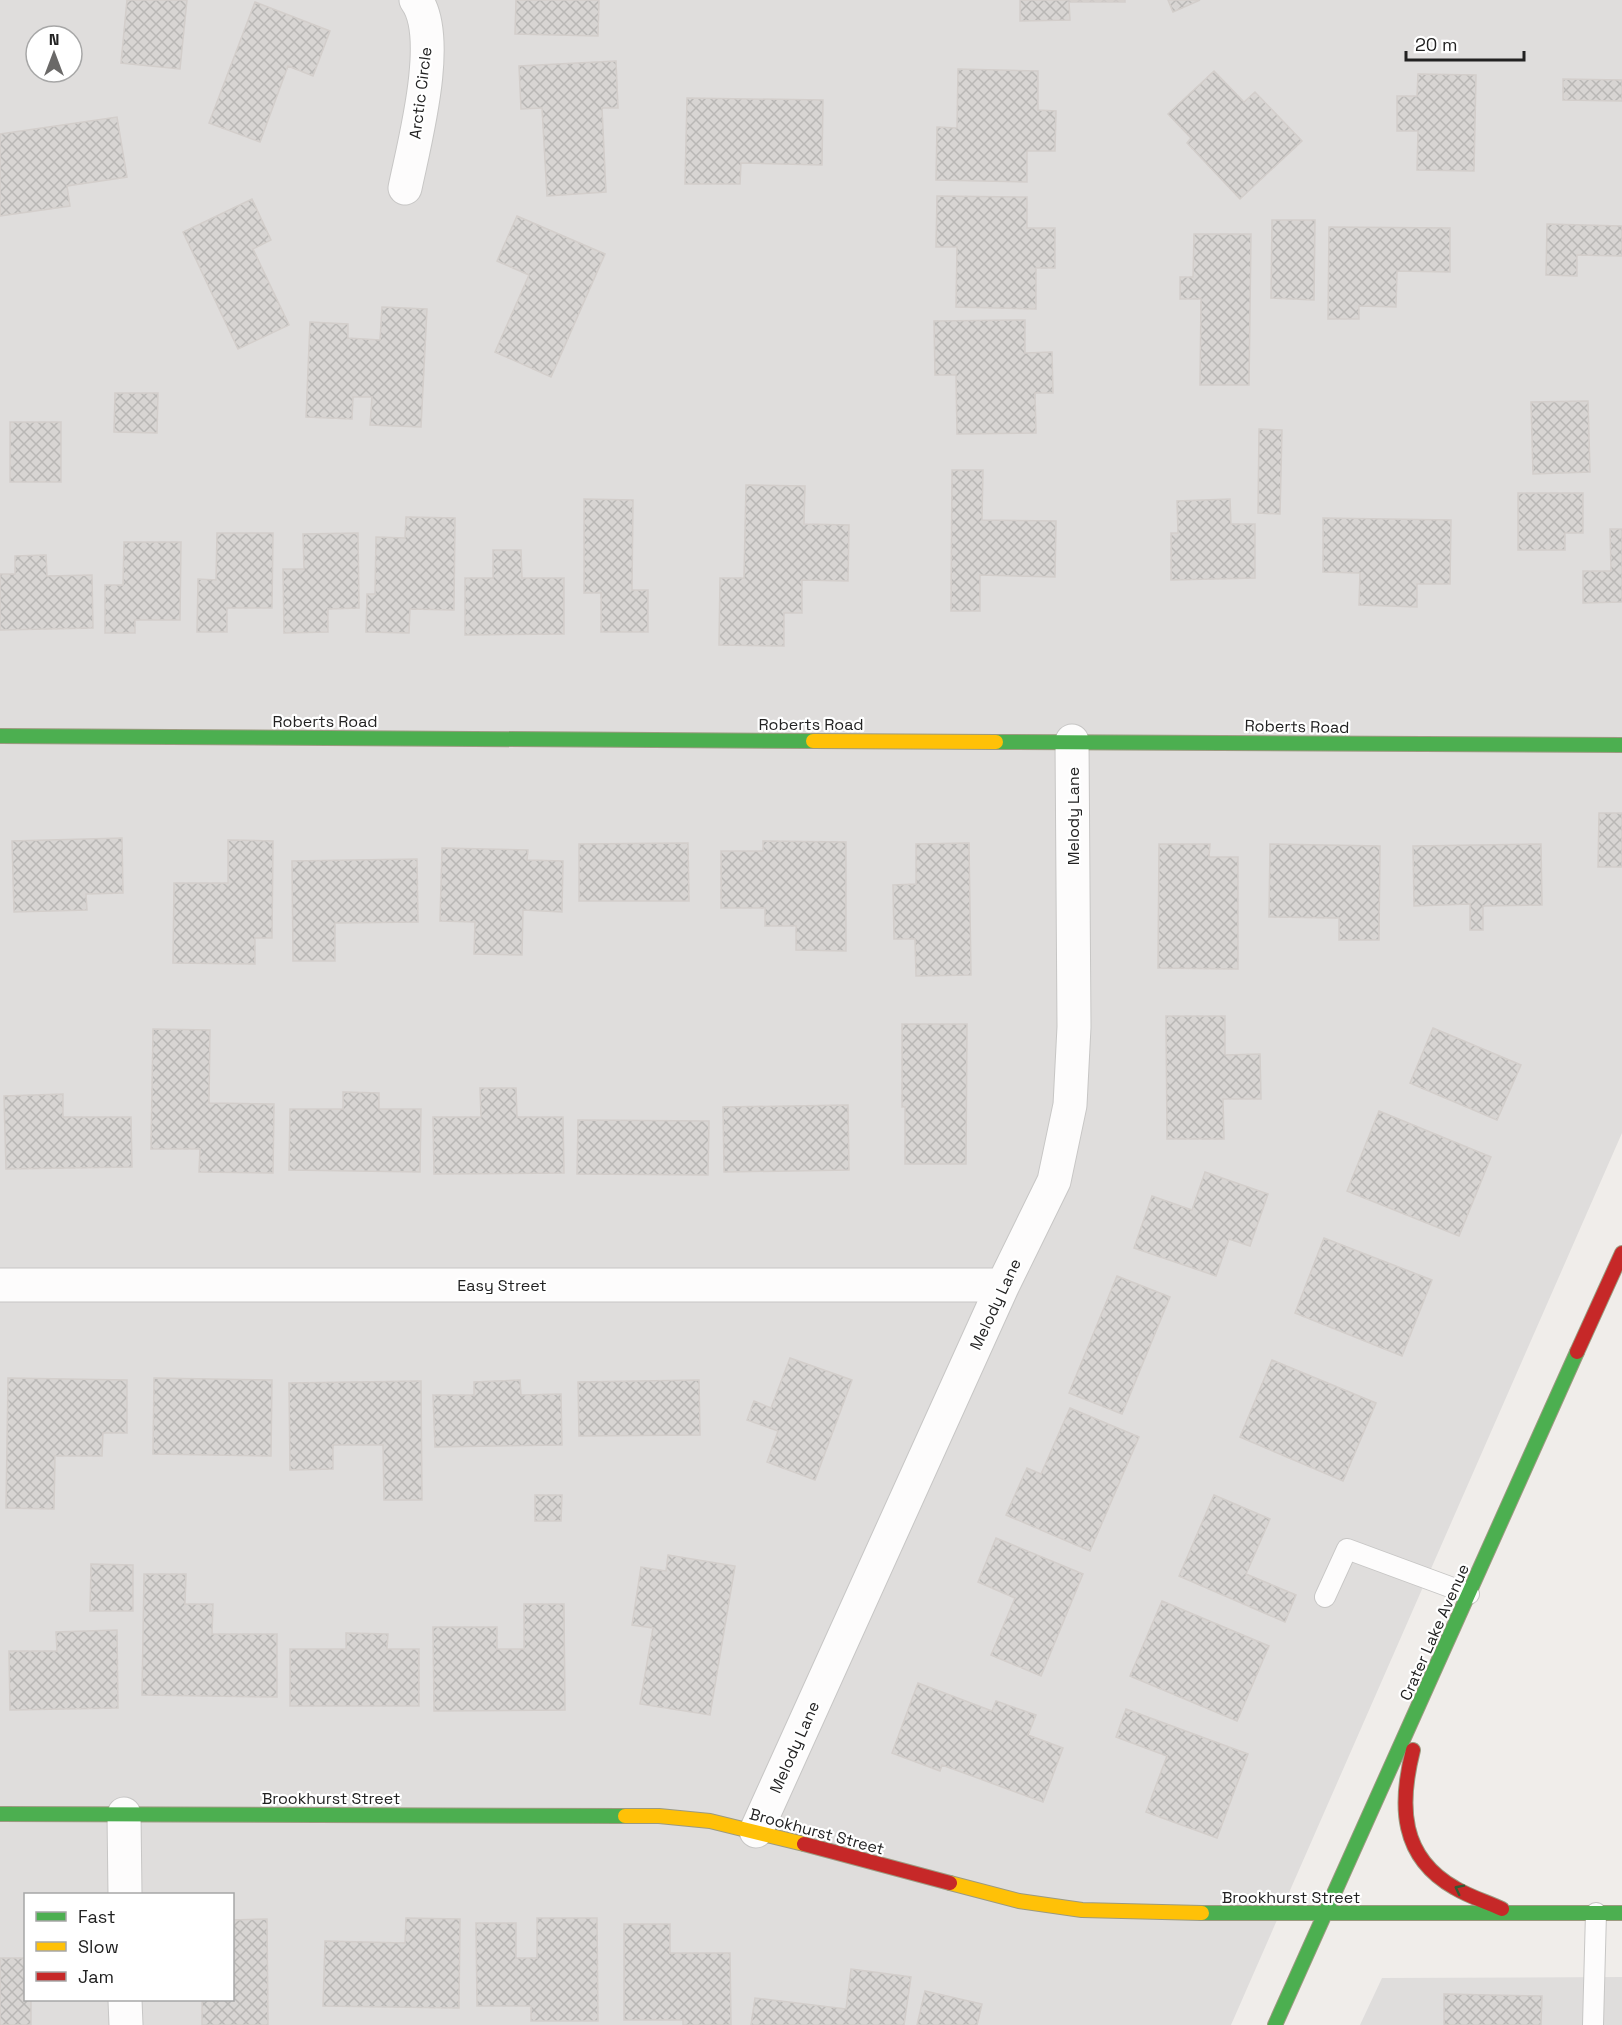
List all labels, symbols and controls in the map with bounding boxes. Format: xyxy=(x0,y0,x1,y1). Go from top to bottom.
north arrow xyxy=(24,24,84,84)
scale bar xyxy=(1406,24,1524,62)
text: N xyxy=(49,29,59,50)
text: 20 m xyxy=(1415,33,1458,56)
street label: Arctic Circle xyxy=(404,46,437,140)
street label: Roberts Road xyxy=(273,711,377,732)
street label: Roberts Road xyxy=(759,714,863,735)
street label: Roberts Road xyxy=(1244,715,1350,738)
street label: Melody Lane xyxy=(1063,767,1084,865)
street label: Melody Lane xyxy=(965,1255,1026,1353)
street label: Easy Street xyxy=(457,1275,547,1296)
street label: Crater Lake Avenue xyxy=(1395,1561,1474,1704)
street label: Melody Lane xyxy=(765,1698,824,1796)
street label: Brookhurst Street xyxy=(262,1788,400,1809)
street label: Brookhurst Street xyxy=(747,1803,887,1860)
one-way arrow xyxy=(1454,1885,1465,1896)
street label: Brookhurst Street xyxy=(1222,1887,1360,1908)
legend xyxy=(24,1893,234,2001)
text: Fast xyxy=(78,1905,115,1928)
text: Slow xyxy=(78,1935,119,1958)
text: Jam xyxy=(78,1965,114,1988)

